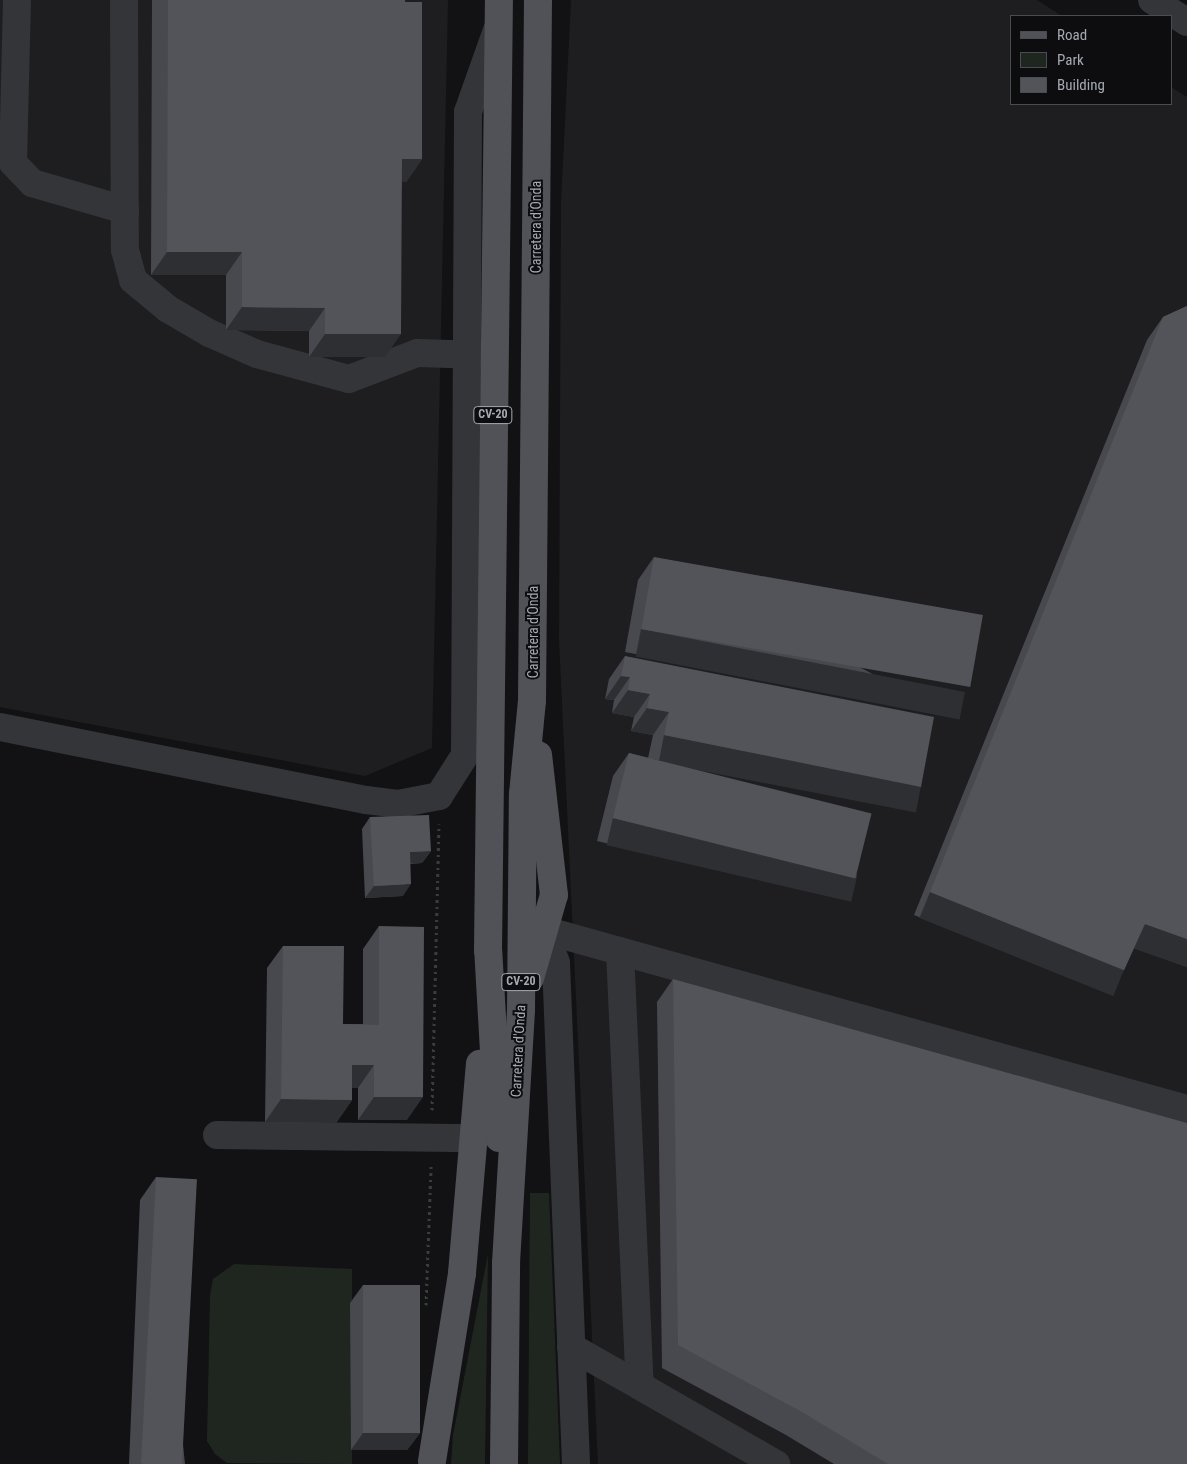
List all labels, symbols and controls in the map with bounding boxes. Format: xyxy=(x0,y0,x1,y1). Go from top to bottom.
legend xyxy=(1010,15,1172,105)
text: Road xyxy=(1057,26,1087,44)
text: Park xyxy=(1057,51,1084,69)
text: Building xyxy=(1057,76,1105,94)
street label: Carretera d'Onda xyxy=(528,181,544,273)
road number: CV-20 xyxy=(473,406,513,424)
street label: Carretera d'Onda xyxy=(525,586,541,678)
road number: CV-20 xyxy=(501,972,541,992)
street label: Carretera d'Onda xyxy=(507,1004,529,1098)

